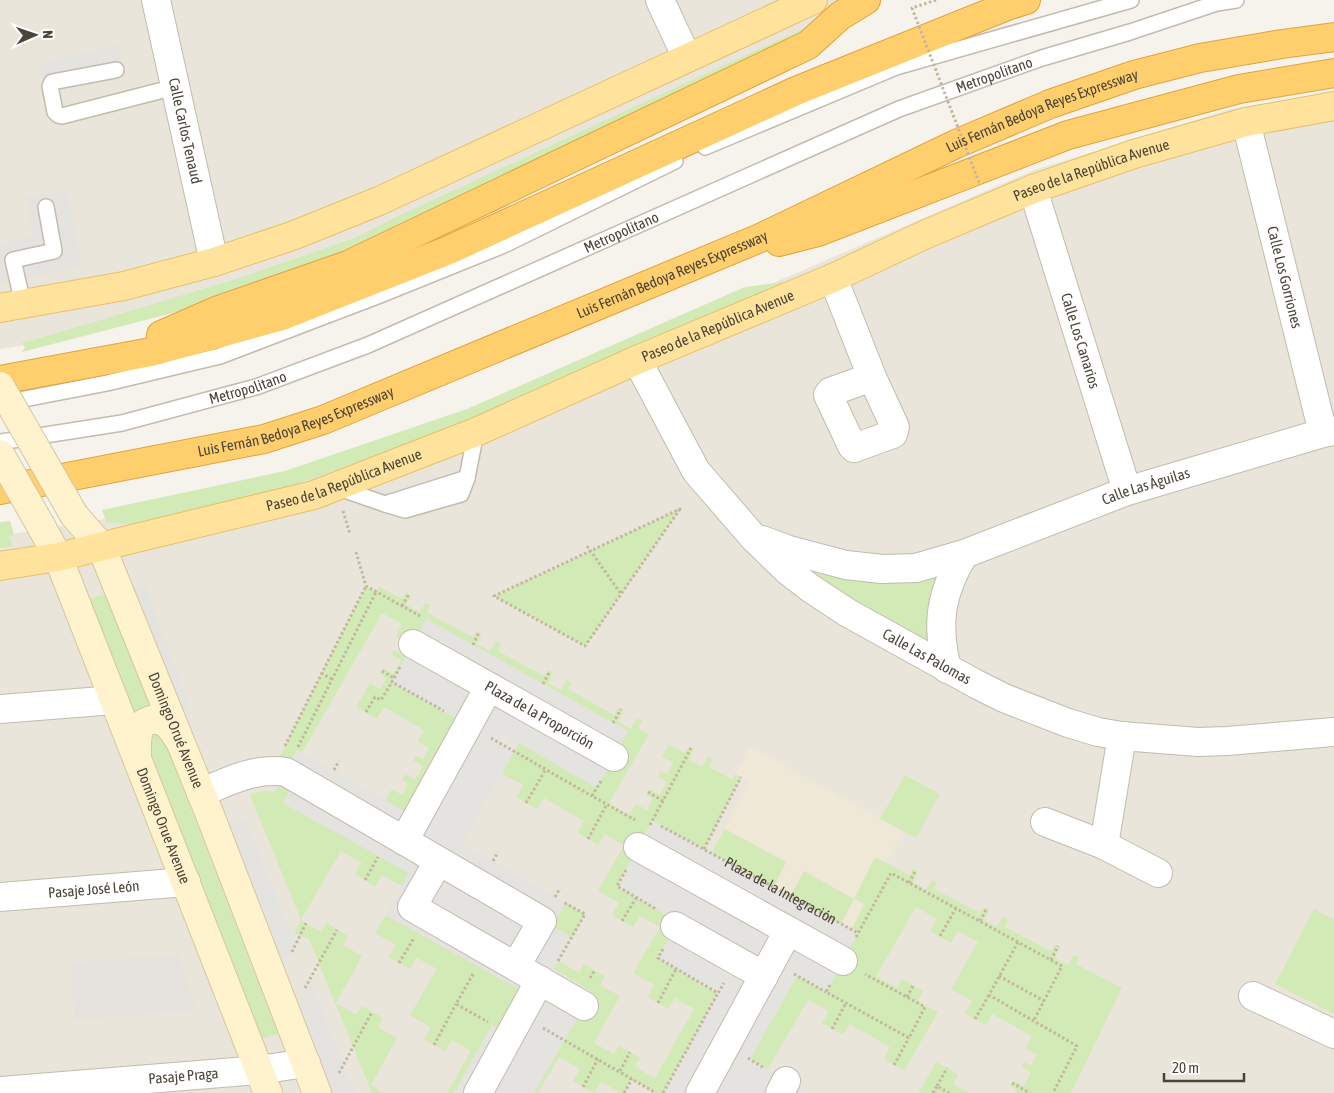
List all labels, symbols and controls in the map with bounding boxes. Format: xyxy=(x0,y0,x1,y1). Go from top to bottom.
north arrow xyxy=(10,10,60,60)
text: N xyxy=(40,30,56,39)
street label: Metropolitano xyxy=(954,53,1035,96)
street label: Luis Fernán Bedoya Reyes Expressway xyxy=(943,65,1140,156)
street label: Calle Carlos Tenaud xyxy=(165,76,205,185)
street label: Paseo de la República Avenue xyxy=(1011,135,1171,204)
street label: Metropolitano xyxy=(581,208,661,256)
street label: Calle Los Gorriones xyxy=(1264,224,1306,330)
street label: Luis Fernán Bedoya Reyes Expressway xyxy=(574,227,770,321)
street label: Paseo de la República Avenue xyxy=(639,286,797,365)
street label: Calle Los Canarios xyxy=(1058,291,1104,390)
street label: Metropolitano xyxy=(207,367,289,407)
street label: Luis Fernán Bedoya Reyes Expressway xyxy=(196,383,396,460)
street label: Paseo de la República Avenue xyxy=(264,445,424,514)
street label: Calle Las Águilas xyxy=(1099,464,1192,508)
street label: Calle Las Palomas xyxy=(880,625,974,688)
street label: Domingo Orué Avenue xyxy=(145,670,207,791)
street label: Plaza de la Proporción xyxy=(482,677,597,752)
street label: Domingo Orue Avenue xyxy=(133,765,194,886)
street label: Plaza de la Integración xyxy=(722,853,840,928)
street label: Pasaje José León xyxy=(47,877,140,901)
scale bar xyxy=(1164,1050,1244,1082)
text: 20 m xyxy=(1172,1059,1199,1076)
street label: Pasaje Praga xyxy=(148,1064,219,1087)

